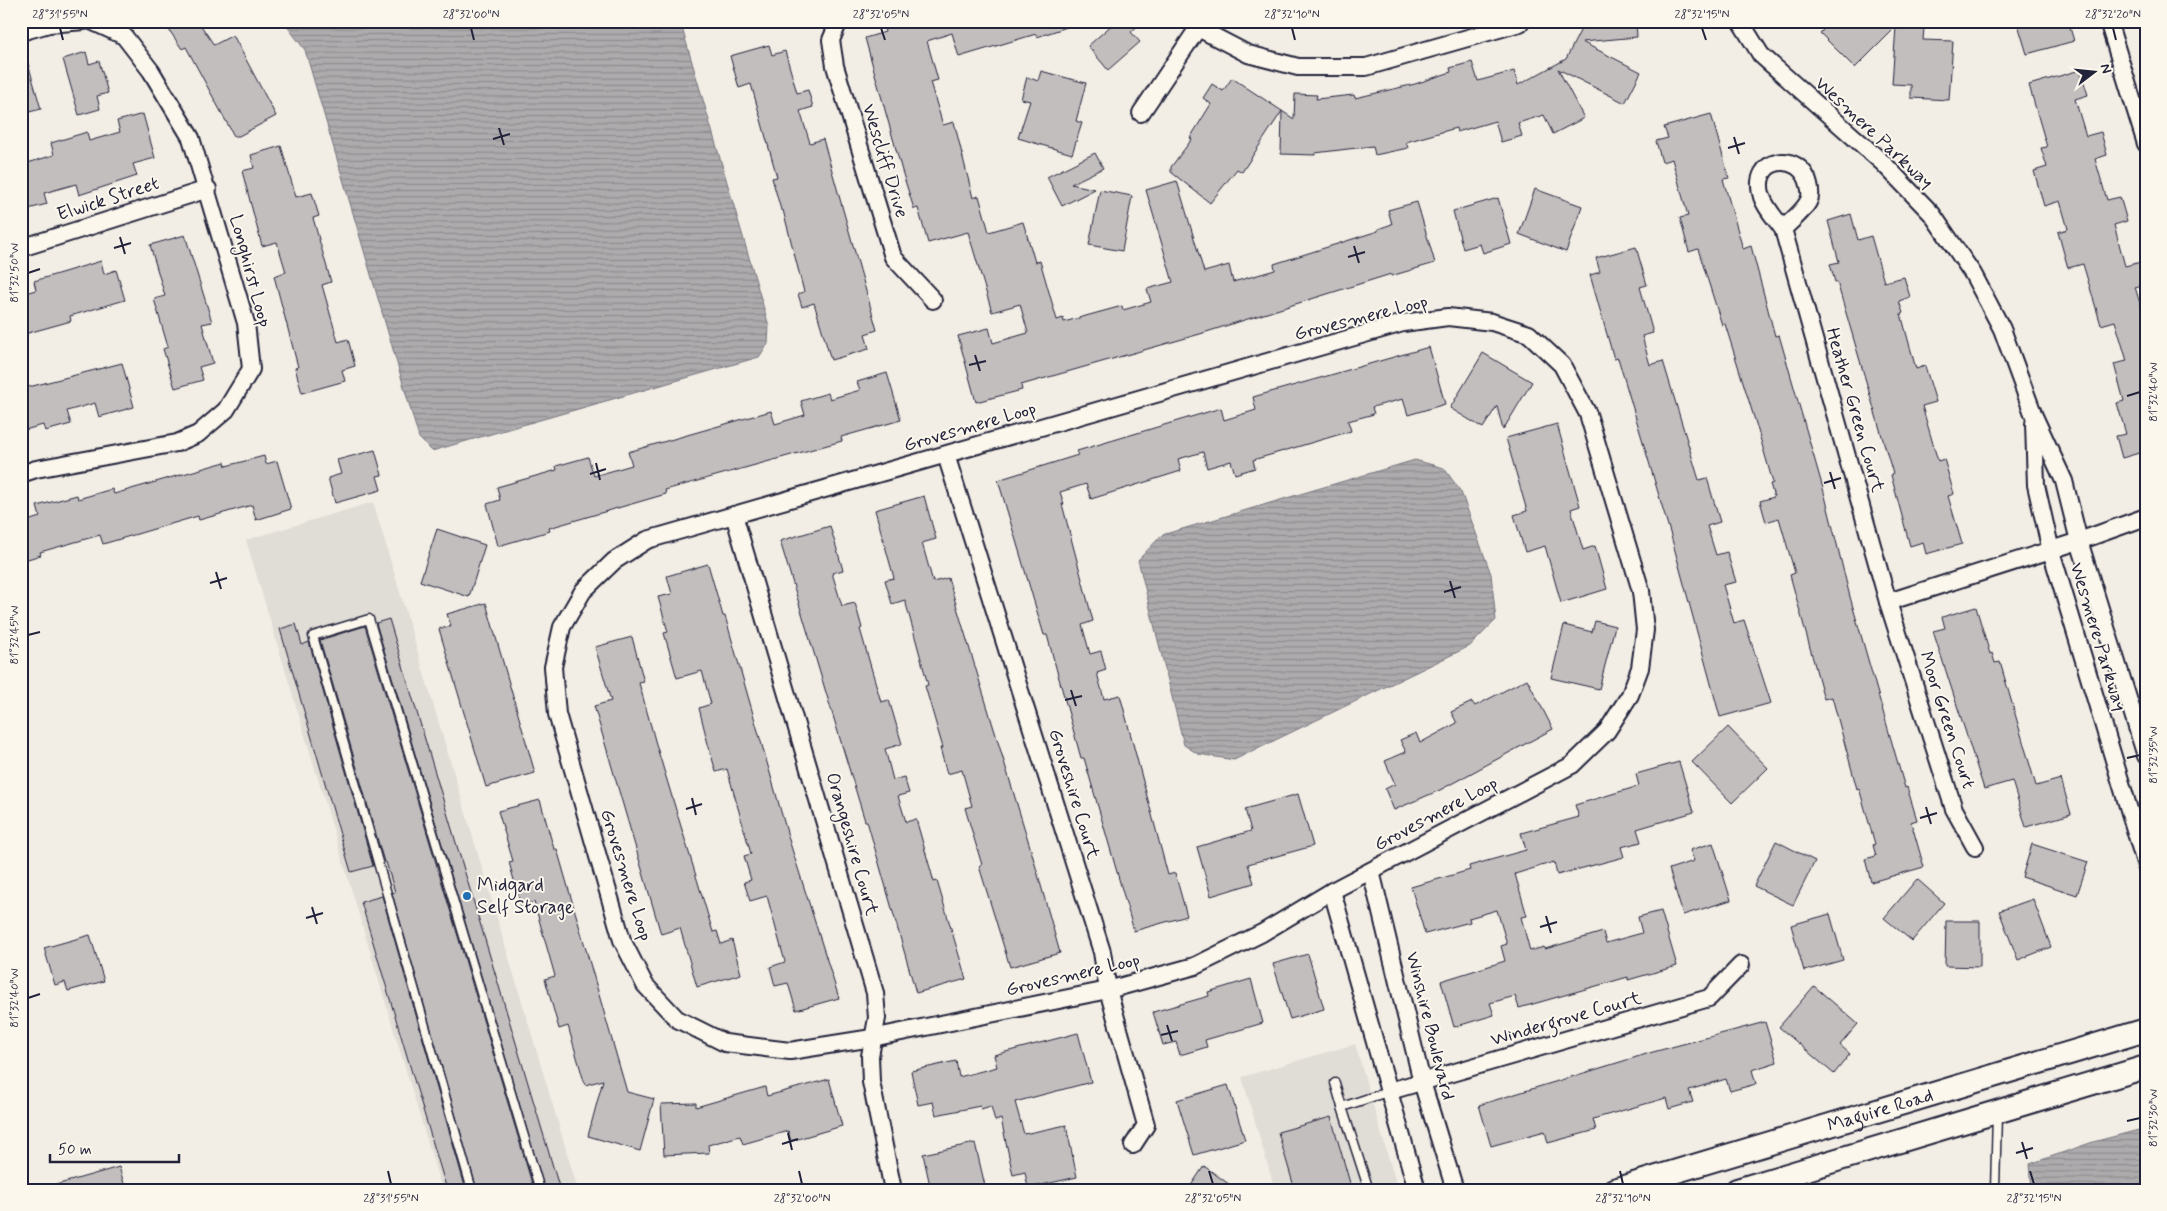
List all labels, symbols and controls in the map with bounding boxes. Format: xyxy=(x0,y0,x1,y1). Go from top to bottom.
text: 28°31'55"N xyxy=(32,7,88,23)
text: 28°32'00"N xyxy=(443,7,499,23)
text: 28°32'05"N xyxy=(853,7,909,23)
text: 28°32'10"N xyxy=(1264,7,1320,23)
text: 28°32'15"N xyxy=(1675,7,1729,23)
text: 28°32'20"N xyxy=(2085,7,2141,23)
north arrow xyxy=(2070,48,2120,98)
text: N xyxy=(2096,62,2115,76)
street label: Wesmere Parkway xyxy=(1809,71,1939,195)
street label: Wescliff Drive xyxy=(856,101,914,221)
street label: Elwick Street xyxy=(54,171,162,227)
street label: Longhirst Loop xyxy=(221,212,277,331)
text: 81°32'50"W xyxy=(7,243,23,303)
street label: Grovesmere Loop xyxy=(1292,289,1430,347)
street label: Heather Green Court xyxy=(1820,325,1890,495)
text: 81°32'40"W xyxy=(2146,362,2162,422)
street label: Grovesmere Loop xyxy=(901,396,1039,458)
street label: Wesmere Parkway xyxy=(2064,560,2132,714)
text: 81°32'45"W xyxy=(7,605,23,664)
street label: Moor Green Court xyxy=(1913,648,1981,792)
street label: Groveshire Court xyxy=(1042,726,1106,862)
text: 81°32'35"W xyxy=(2146,726,2162,784)
street label: Orangeshire Court xyxy=(818,769,884,919)
street label: Grovesmere Loop xyxy=(1370,771,1502,857)
street label: Grovesmere Loop xyxy=(594,806,658,944)
place label: Midgard Self Storage xyxy=(477,873,574,921)
marker: Midgard Self Storage xyxy=(461,890,473,902)
street label: Grovesmere Loop xyxy=(1004,947,1142,1003)
street label: Winshire Boulevard xyxy=(1399,949,1461,1103)
text: 81°32'40"W xyxy=(7,968,23,1028)
street label: Windergrove Court xyxy=(1488,986,1645,1055)
street label: Maguire Road xyxy=(1824,1082,1936,1138)
text: 81°32'30"W xyxy=(2146,1089,2162,1147)
scale bar xyxy=(50,1131,179,1163)
text: 50 m xyxy=(58,1140,92,1160)
text: 28°31'55"N xyxy=(363,1191,419,1207)
text: 28°32'00"N xyxy=(774,1191,830,1207)
text: 28°32'05"N xyxy=(1185,1191,1241,1207)
text: 28°32'10"N xyxy=(1595,1191,1651,1207)
text: 28°32'15"N xyxy=(2007,1191,2061,1207)

